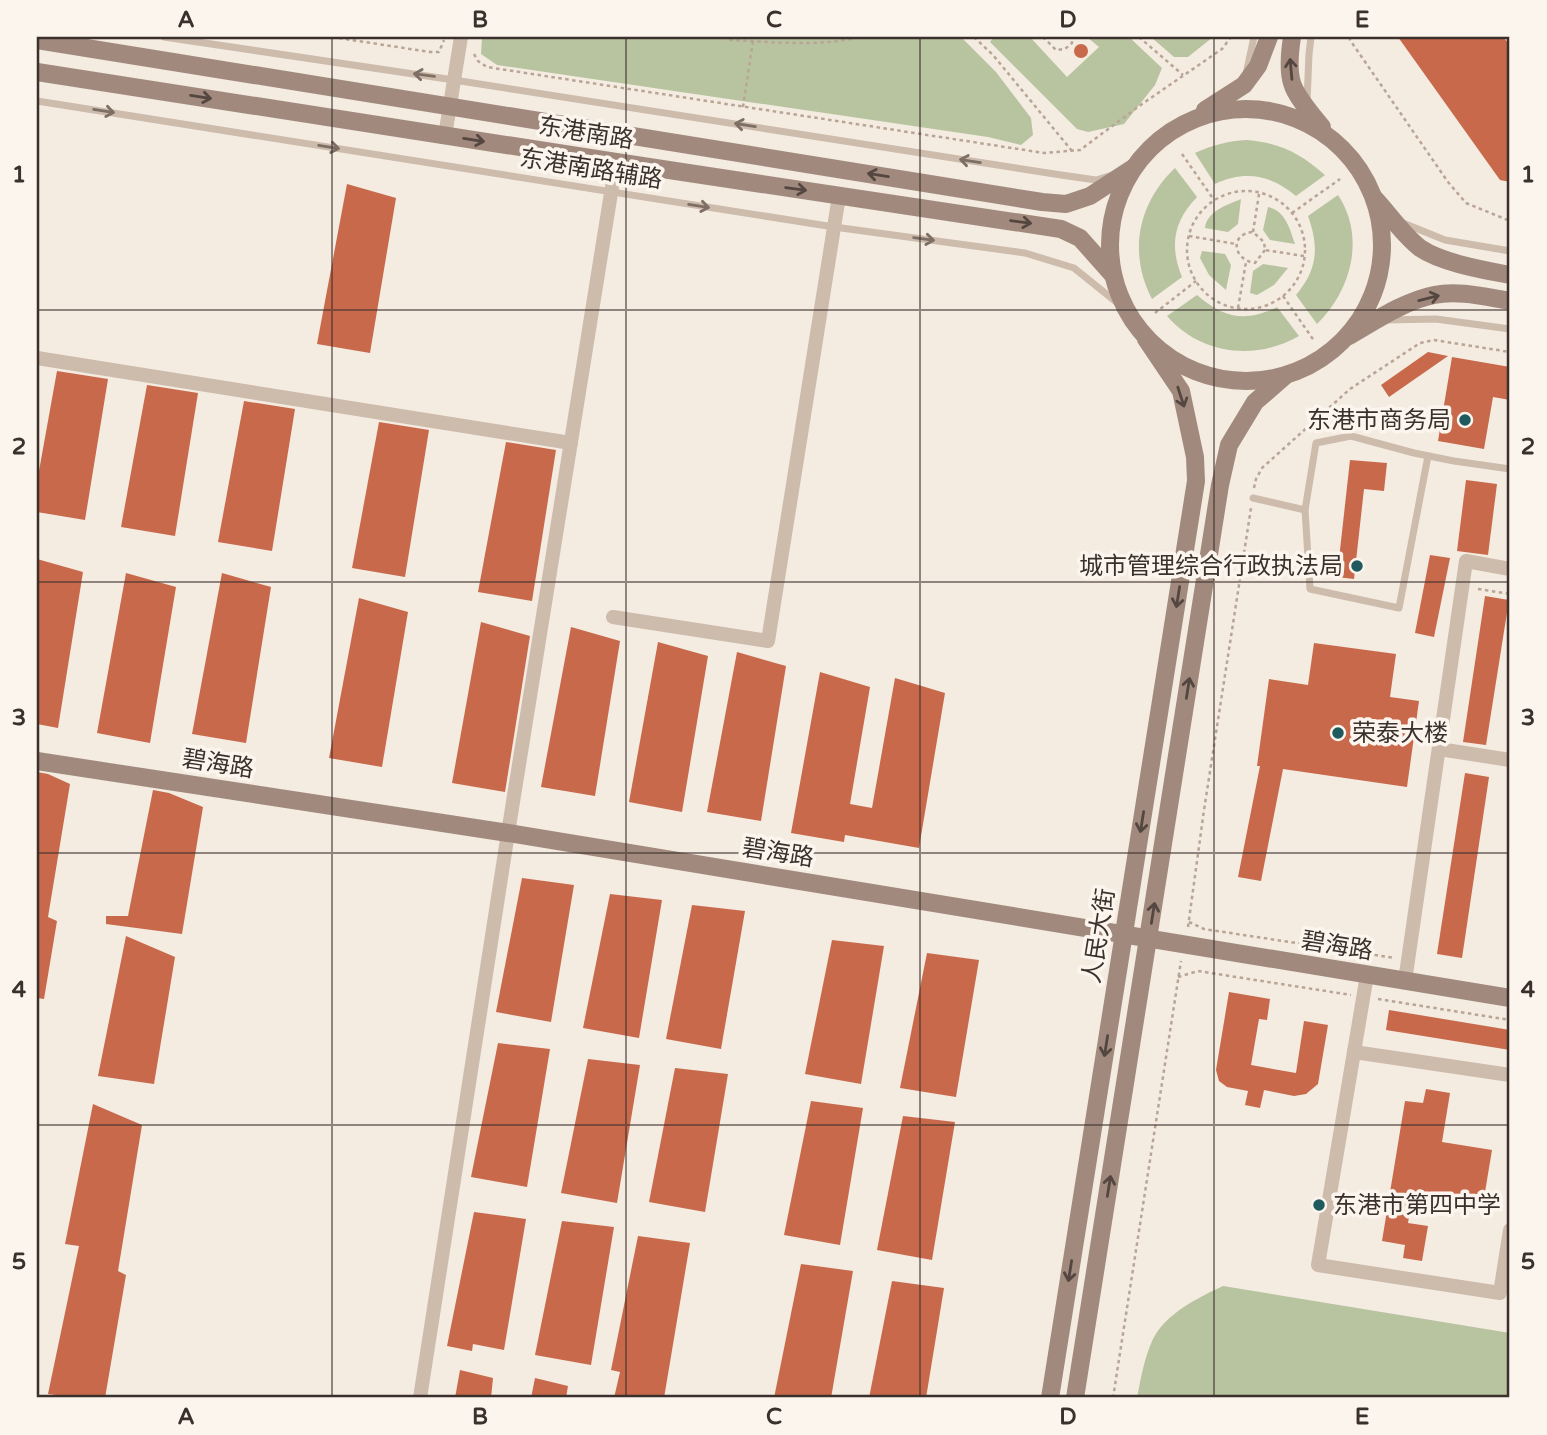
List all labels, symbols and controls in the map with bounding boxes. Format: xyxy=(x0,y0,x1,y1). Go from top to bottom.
text: A xyxy=(177,6,195,34)
text: B xyxy=(472,6,488,34)
text: C xyxy=(766,6,782,34)
text: D xyxy=(1059,6,1077,34)
text: E xyxy=(1355,6,1369,34)
one-way arrow xyxy=(1284,58,1297,81)
one-way arrow xyxy=(413,68,436,81)
one-way arrow xyxy=(189,91,212,104)
one-way arrow xyxy=(92,105,115,118)
street label: 东港南路 xyxy=(536,111,636,155)
one-way arrow xyxy=(734,118,757,131)
one-way arrow xyxy=(462,134,485,147)
one-way arrow xyxy=(317,141,340,154)
street label: 东港南路辅路 xyxy=(518,143,664,195)
one-way arrow xyxy=(959,154,982,167)
text: 1 xyxy=(12,161,26,189)
text: 1 xyxy=(1521,161,1535,189)
one-way arrow xyxy=(867,168,890,181)
one-way arrow xyxy=(784,183,807,196)
one-way arrow xyxy=(687,200,710,213)
one-way arrow xyxy=(1009,216,1032,229)
one-way arrow xyxy=(912,233,935,246)
one-way arrow xyxy=(1418,291,1440,304)
one-way arrow xyxy=(1175,386,1188,408)
place label: 东港市商务局 xyxy=(1307,406,1451,435)
marker: 东港市商务局 xyxy=(1457,412,1473,428)
text: 2 xyxy=(12,433,26,461)
text: 2 xyxy=(1521,433,1535,461)
place label: 城市管理综合行政执法局 xyxy=(1079,552,1343,581)
marker: 城市管理综合行政执法局 xyxy=(1349,558,1365,574)
one-way arrow xyxy=(1171,585,1184,608)
one-way arrow xyxy=(1182,677,1195,700)
text: 3 xyxy=(12,704,26,732)
text: 3 xyxy=(1521,704,1535,732)
place label: 荣泰大楼 xyxy=(1352,719,1448,748)
marker: 荣泰大楼 xyxy=(1330,725,1346,741)
street label: 碧海路 xyxy=(180,744,256,784)
one-way arrow xyxy=(1135,810,1148,833)
street label: 碧海路 xyxy=(740,833,816,873)
street label: 人民大街 xyxy=(1077,886,1121,986)
one-way arrow xyxy=(1146,902,1159,925)
street label: 碧海路 xyxy=(1299,926,1375,966)
text: 4 xyxy=(12,976,27,1004)
text: 4 xyxy=(1521,976,1536,1004)
one-way arrow xyxy=(1099,1035,1112,1057)
one-way arrow xyxy=(1103,1175,1116,1198)
place label: 东港市第四中学 xyxy=(1333,1191,1501,1220)
marker: 东港市第四中学 xyxy=(1311,1197,1327,1213)
text: 5 xyxy=(12,1248,26,1276)
text: 5 xyxy=(1521,1248,1535,1276)
one-way arrow xyxy=(1064,1259,1077,1282)
text: A xyxy=(177,1403,195,1431)
text: B xyxy=(472,1403,488,1431)
text: C xyxy=(766,1403,782,1431)
text: D xyxy=(1059,1403,1077,1431)
text: E xyxy=(1355,1403,1369,1431)

